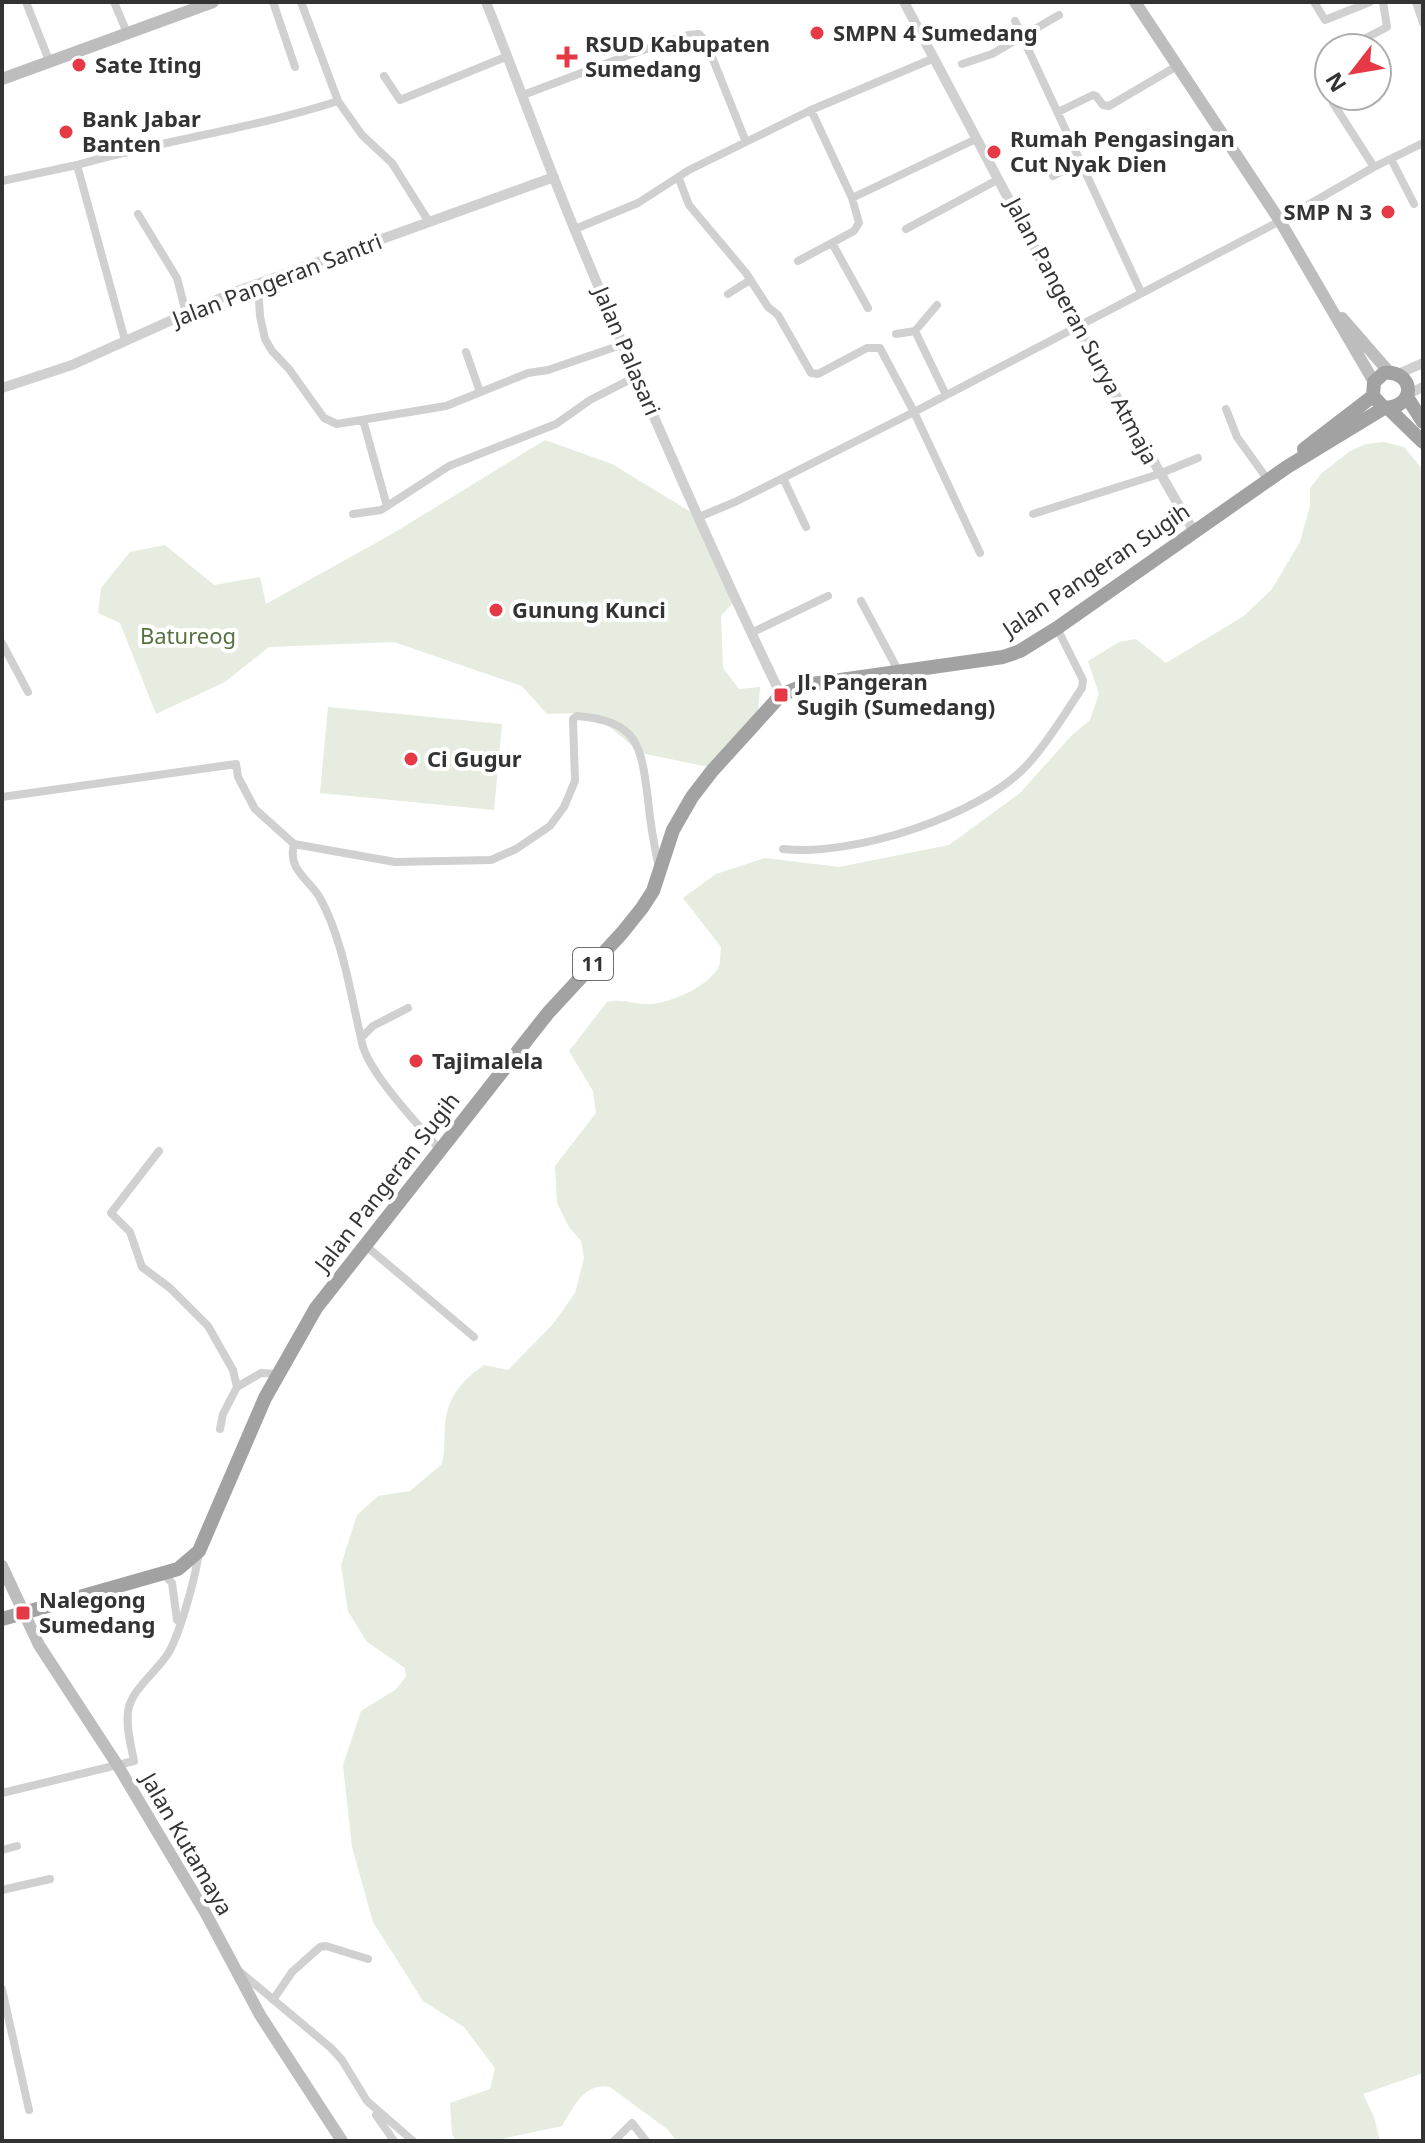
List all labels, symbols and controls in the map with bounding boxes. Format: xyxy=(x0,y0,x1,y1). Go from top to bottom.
place label: SMPN 4 Sumedang xyxy=(833,17,1038,47)
marker: SMPN 4 Sumedang xyxy=(808,24,826,42)
place label: RSUD Kabupaten Sumedang xyxy=(585,28,770,83)
north arrow xyxy=(1313,32,1393,112)
marker: RSUD Kabupaten Sumedang xyxy=(556,46,578,68)
place label: Sate Iting xyxy=(95,49,202,79)
marker: Sate Iting xyxy=(70,56,88,74)
text: N xyxy=(1318,67,1352,98)
place label: Bank Jabar Banten xyxy=(82,103,201,158)
marker: Bank Jabar Banten xyxy=(57,123,75,141)
place label: Rumah Pengasingan Cut Nyak Dien xyxy=(1010,123,1235,178)
marker: Rumah Pengasingan Cut Nyak Dien xyxy=(985,143,1003,161)
street label: Jalan Pangeran Surya Atmaja xyxy=(999,190,1166,469)
place label: SMP N 3 xyxy=(1284,196,1372,226)
marker: SMP N 3 xyxy=(1379,203,1397,221)
street label: Jalan Pangeran Santri xyxy=(166,225,386,334)
street label: Jalan Palasari xyxy=(587,280,668,420)
street label: Jalan Pangeran Sugih xyxy=(994,495,1195,644)
place label: Gunung Kunci xyxy=(512,594,666,624)
marker: Gunung Kunci xyxy=(487,601,505,619)
park label: Batureog xyxy=(140,620,236,650)
place label: Jl. Pangeran Sugih (Sumedang) xyxy=(795,666,995,721)
marker: Jl. Pangeran Sugih (Sumedang) xyxy=(772,686,790,704)
place label: Ci Gugur xyxy=(427,743,522,773)
marker: Ci Gugur xyxy=(402,750,420,768)
road number: 11 xyxy=(573,948,613,980)
place label: Tajimalela xyxy=(432,1045,543,1075)
marker: Tajimalela xyxy=(407,1052,425,1070)
street label: Jalan Pangeran Sugih xyxy=(306,1086,466,1279)
place label: Nalegong Sumedang xyxy=(39,1584,155,1639)
marker: Nalegong Sumedang xyxy=(14,1604,32,1622)
street label: Jalan Kutamaya xyxy=(134,1765,241,1920)

